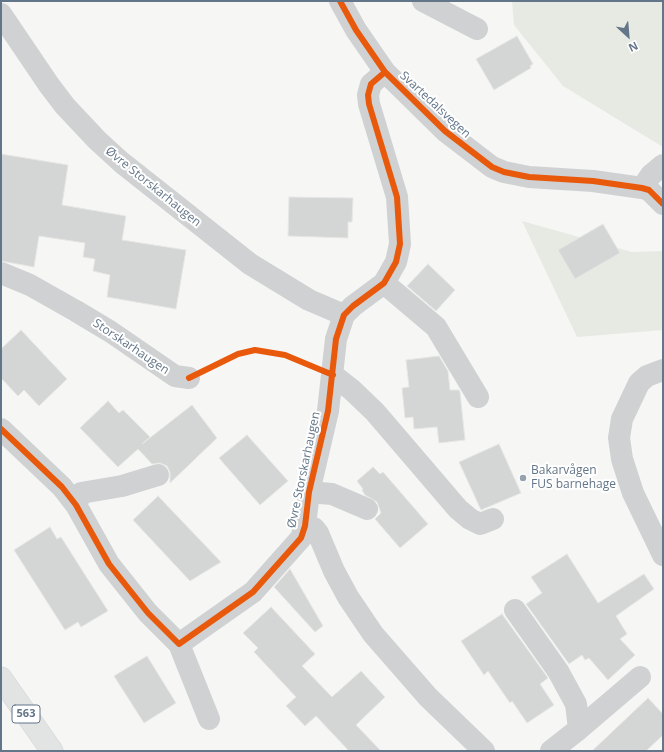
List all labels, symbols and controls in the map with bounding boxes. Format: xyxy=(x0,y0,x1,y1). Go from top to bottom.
north arrow xyxy=(608,16,648,56)
text: N xyxy=(626,39,641,56)
street label: Svartedalsvegen xyxy=(397,69,473,141)
street label: Øvre Storskarhaugen xyxy=(102,144,204,230)
street label: Storskarhaugen xyxy=(90,316,172,378)
street label: Øvre Storskarhaugen xyxy=(285,410,323,530)
place label: Bakarvågen FUS barnehage xyxy=(531,464,616,492)
marker: Bakarvågen FUS barnehage xyxy=(518,473,528,483)
road number: 563 xyxy=(12,705,40,723)

